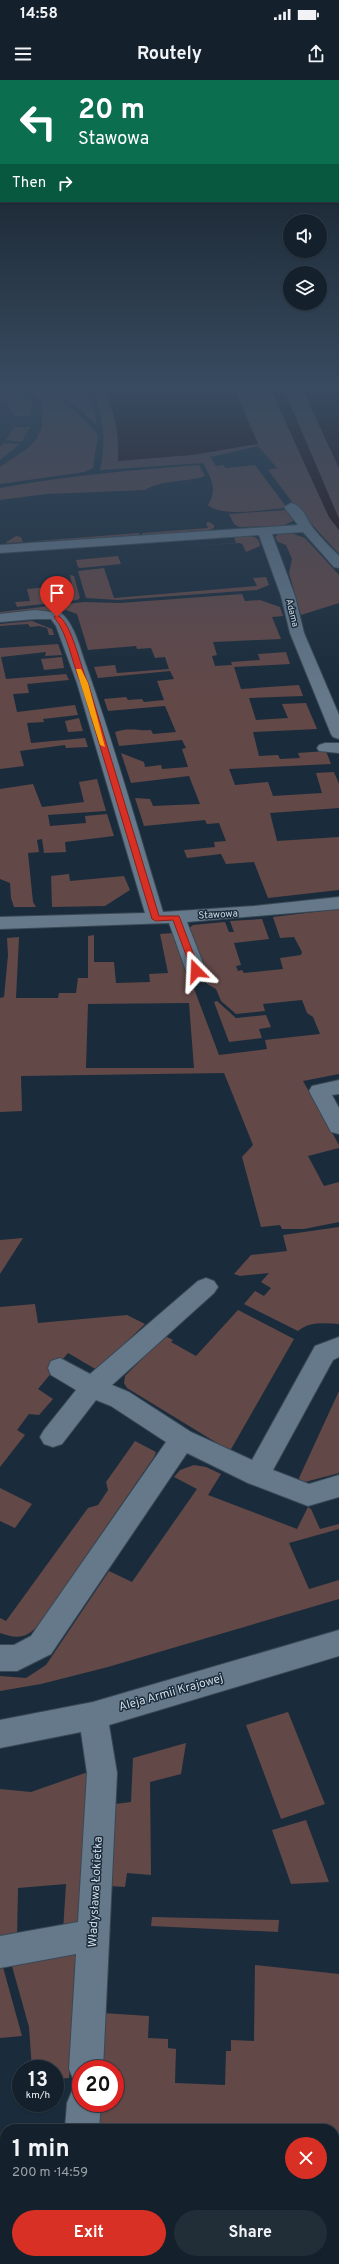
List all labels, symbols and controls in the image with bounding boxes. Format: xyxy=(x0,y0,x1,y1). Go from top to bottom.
text: 14:58 xyxy=(20,5,58,24)
icon: menu xyxy=(12,43,34,65)
text: Routely xyxy=(137,43,202,66)
icon: share xyxy=(305,43,327,65)
text: 20 m xyxy=(78,93,145,129)
icon: left xyxy=(12,96,64,148)
text: Stawowa xyxy=(78,128,149,151)
icon: right xyxy=(54,172,76,194)
text: Then xyxy=(12,174,46,193)
map controls xyxy=(283,214,327,310)
button: sound xyxy=(283,214,327,258)
button: layers xyxy=(283,266,327,310)
pin xyxy=(40,576,74,617)
icon: arrive xyxy=(46,582,68,604)
street label: Adama xyxy=(283,598,301,628)
street label: Stawowa xyxy=(198,907,238,923)
position arrow xyxy=(175,950,217,992)
street label: Aleja Armii Krajowej xyxy=(117,1670,225,1716)
street label: Władysława Łokietka xyxy=(85,1836,107,1948)
speed limit sign: 20 xyxy=(72,2060,124,2112)
text: 13 xyxy=(28,2068,48,2094)
text: km/h xyxy=(26,2089,50,2102)
text: 1 min xyxy=(12,2135,70,2165)
button: close xyxy=(285,2137,327,2179)
text: 200 m · 14:59 xyxy=(12,2165,88,2181)
button: Exit xyxy=(12,2210,166,2256)
button: Share xyxy=(174,2210,327,2256)

